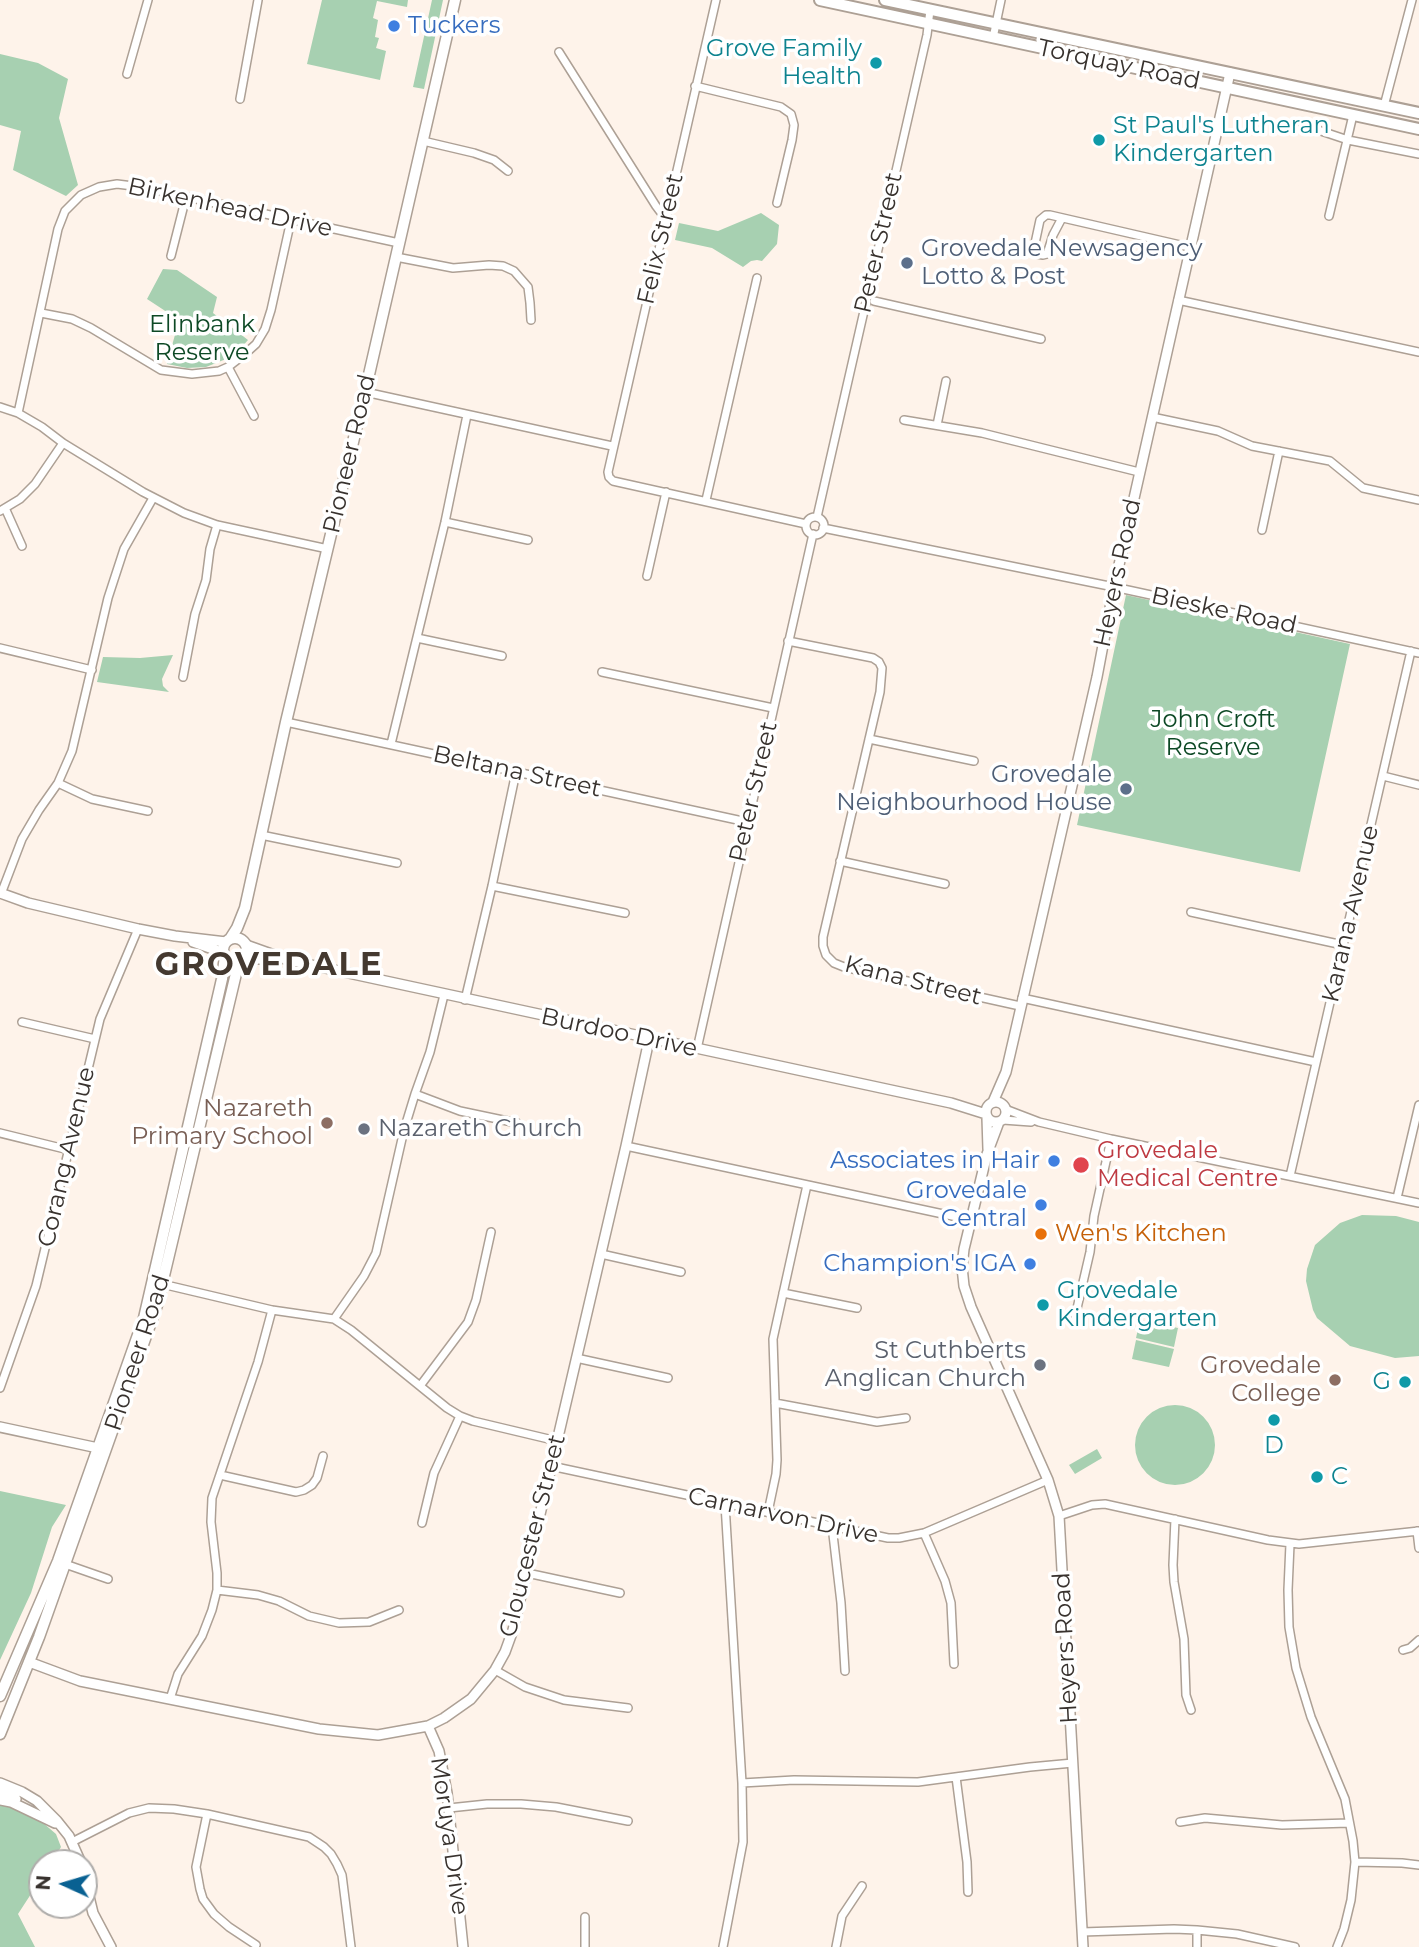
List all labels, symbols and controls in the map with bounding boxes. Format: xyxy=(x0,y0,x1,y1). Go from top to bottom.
place label: Tuckers xyxy=(408,12,501,40)
marker: Tuckers xyxy=(386,18,402,34)
street label: Torquay Road xyxy=(1035,34,1203,96)
place label: Grove Family Health xyxy=(706,35,862,91)
marker: Grove Family Health xyxy=(868,55,884,71)
place label: St Paul's Lutheran Kindergarten xyxy=(1113,112,1330,168)
marker: St Paul's Lutheran Kindergarten xyxy=(1091,132,1107,148)
street label: Peter Street xyxy=(849,170,909,316)
street label: Felix Street xyxy=(632,171,690,307)
street label: Birkenhead Drive xyxy=(125,172,335,244)
place label: Grovedale Newsagency Lotto & Post xyxy=(921,235,1203,291)
marker: Grovedale Newsagency Lotto & Post xyxy=(899,255,915,271)
park label: Elinbank Reserve xyxy=(149,311,255,367)
street label: Pioneer Road xyxy=(318,372,382,536)
street label: Heyers Road xyxy=(1088,496,1148,650)
street label: Bieske Road xyxy=(1149,582,1299,640)
park label: John Croft Reserve xyxy=(1150,706,1276,762)
street label: Peter Street xyxy=(724,719,784,865)
street label: Beltana Street xyxy=(430,740,604,804)
place label: Grovedale Neighbourhood House xyxy=(836,761,1112,817)
marker: Grovedale Neighbourhood House xyxy=(1118,781,1134,797)
street label: Karana Avenue xyxy=(1317,823,1385,1005)
district label: GROVEDALE xyxy=(156,947,382,985)
street label: Kana Street xyxy=(842,950,984,1012)
street label: Burdoo Drive xyxy=(538,1002,700,1064)
street label: Corang Avenue xyxy=(32,1064,102,1250)
place label: Nazareth Primary School xyxy=(131,1095,313,1151)
marker: Nazareth Primary School xyxy=(319,1115,335,1131)
place label: Nazareth Church xyxy=(378,1115,582,1143)
marker: Nazareth Church xyxy=(356,1121,372,1137)
place label: Grovedale Medical Centre xyxy=(1097,1137,1278,1193)
place label: Associates in Hair xyxy=(830,1147,1040,1175)
marker: Associates in Hair xyxy=(1046,1153,1062,1169)
marker: Grovedale Medical Centre xyxy=(1071,1155,1091,1175)
place label: Grovedale Central xyxy=(906,1177,1027,1233)
marker: Grovedale Central xyxy=(1033,1197,1049,1213)
place label: Wen's Kitchen xyxy=(1055,1220,1227,1248)
marker: Wen's Kitchen xyxy=(1033,1226,1049,1242)
place label: Champion's IGA xyxy=(823,1250,1016,1278)
marker: Champion's IGA xyxy=(1022,1256,1038,1272)
street label: Pioneer Road xyxy=(99,1271,177,1435)
place label: Grovedale Kindergarten xyxy=(1057,1277,1217,1333)
marker: Grovedale Kindergarten xyxy=(1035,1297,1051,1313)
place label: St Cuthberts Anglican Church xyxy=(825,1337,1026,1393)
place label: Grovedale College xyxy=(1200,1352,1321,1408)
marker: St Cuthberts Anglican Church xyxy=(1032,1357,1048,1373)
place label: G xyxy=(1372,1368,1391,1396)
marker: Grovedale College xyxy=(1327,1372,1343,1388)
marker: G xyxy=(1397,1374,1413,1390)
marker: D xyxy=(1266,1412,1282,1428)
street label: Gloucester Street xyxy=(494,1432,572,1640)
place label: D xyxy=(1264,1432,1284,1460)
place label: C xyxy=(1331,1463,1348,1491)
marker: C xyxy=(1309,1469,1325,1485)
street label: Carnarvon Drive xyxy=(685,1482,881,1550)
street label: Heyers Road xyxy=(1048,1572,1084,1724)
street label: Moruya Drive xyxy=(424,1755,474,1917)
north arrow xyxy=(28,1849,98,1919)
text: N xyxy=(32,1874,56,1891)

